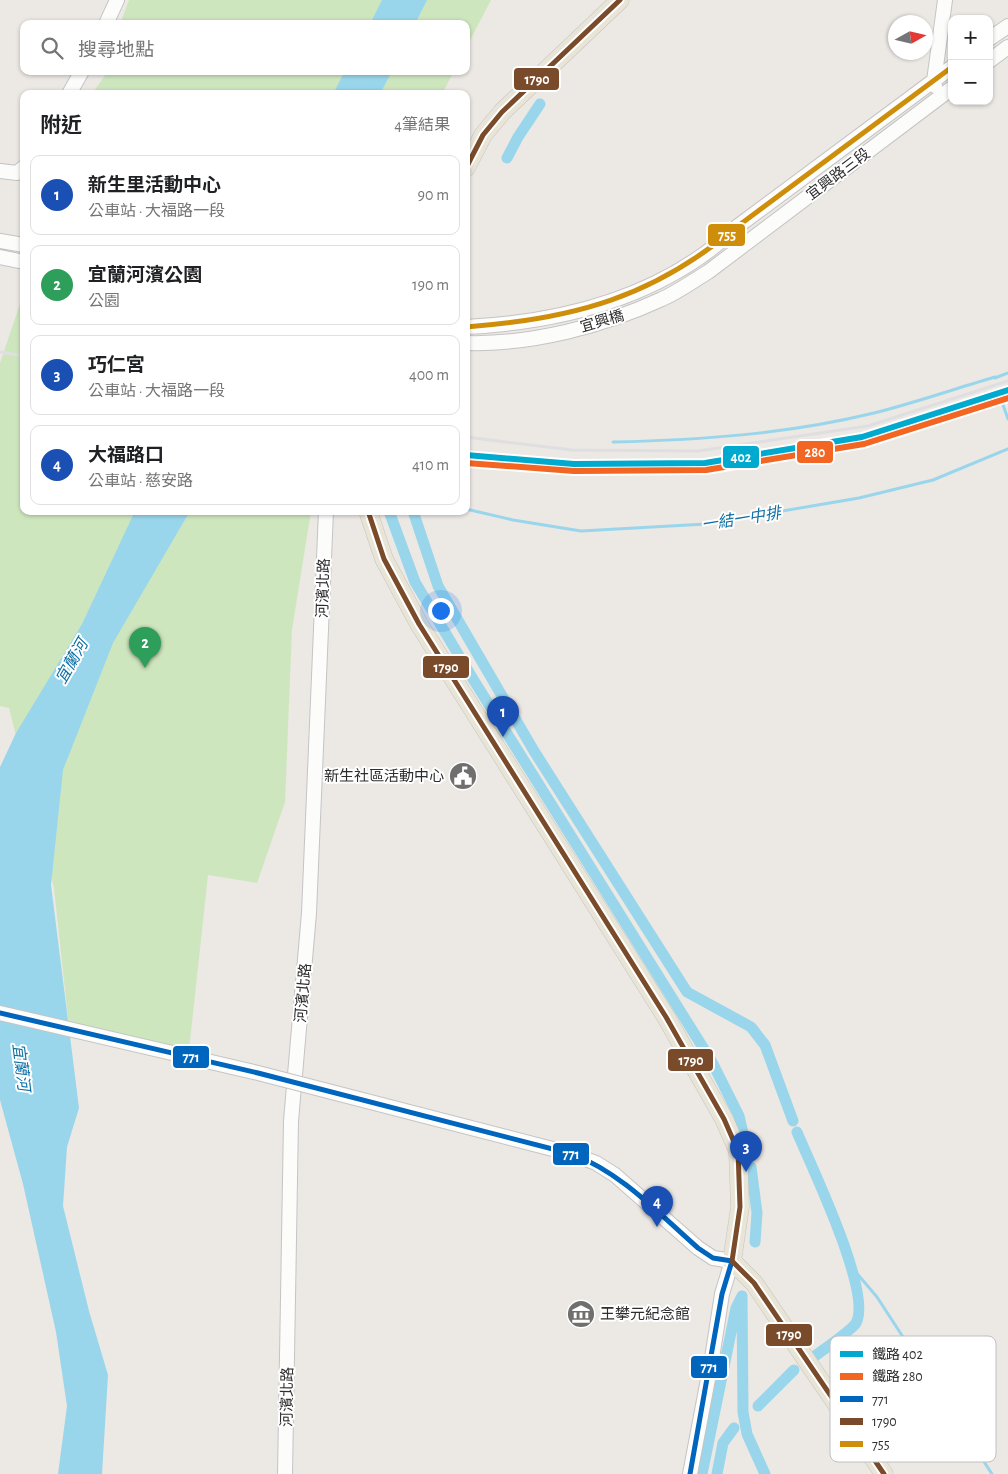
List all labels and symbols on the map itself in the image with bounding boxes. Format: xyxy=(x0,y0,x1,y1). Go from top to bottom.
north arrow xyxy=(888,15,933,60)
line badge: 1790 xyxy=(513,67,560,91)
text: 1790 xyxy=(524,73,550,87)
street label: 宜興路三段 xyxy=(803,145,873,203)
line badge: 755 xyxy=(707,223,746,247)
text: 755 xyxy=(718,229,736,243)
street label: 宜興橋 xyxy=(578,307,626,335)
line badge: 280 xyxy=(796,440,834,464)
line badge: 402 xyxy=(722,445,760,469)
text: 280 xyxy=(805,446,825,460)
text: 402 xyxy=(731,451,752,465)
water label: 一結一中排 xyxy=(700,504,784,533)
street label: 河濱北路 xyxy=(313,558,332,618)
your location xyxy=(428,598,454,624)
pin: 2 xyxy=(129,627,161,668)
water label: 宜蘭河 xyxy=(52,634,92,686)
line badge: 1790 xyxy=(422,655,470,679)
text: 1790 xyxy=(433,661,459,675)
pin: 1 xyxy=(487,696,519,737)
public building icon: 新生社區活動中心 xyxy=(448,761,478,791)
place label: 新生社區活動中心 xyxy=(324,768,444,784)
street label: 河濱北路 xyxy=(291,962,314,1024)
water label: 宜蘭河 xyxy=(10,1042,33,1095)
line badge: 771 xyxy=(172,1045,210,1069)
line badge: 1790 xyxy=(667,1048,714,1072)
text: 771 xyxy=(182,1051,200,1065)
text: 1790 xyxy=(678,1054,704,1068)
pin: 3 xyxy=(730,1131,762,1172)
line badge: 771 xyxy=(552,1142,590,1166)
text: 771 xyxy=(562,1148,580,1162)
pin: 4 xyxy=(641,1186,673,1227)
museum icon: 王攀元紀念館 xyxy=(566,1299,596,1329)
place label: 王攀元紀念館 xyxy=(600,1305,690,1322)
line badge: 1790 xyxy=(765,1323,813,1347)
text: 1790 xyxy=(776,1328,802,1342)
legend xyxy=(830,1336,996,1462)
text: 鐵路 402 xyxy=(872,1346,923,1362)
line badge: 771 xyxy=(690,1355,728,1379)
text: 771 xyxy=(700,1361,718,1375)
street label: 河濱北路 xyxy=(277,1367,296,1427)
text: 鐵路 280 xyxy=(872,1368,923,1384)
text: 771 xyxy=(872,1393,889,1407)
text: 1790 xyxy=(872,1415,897,1429)
text: 755 xyxy=(872,1438,890,1452)

